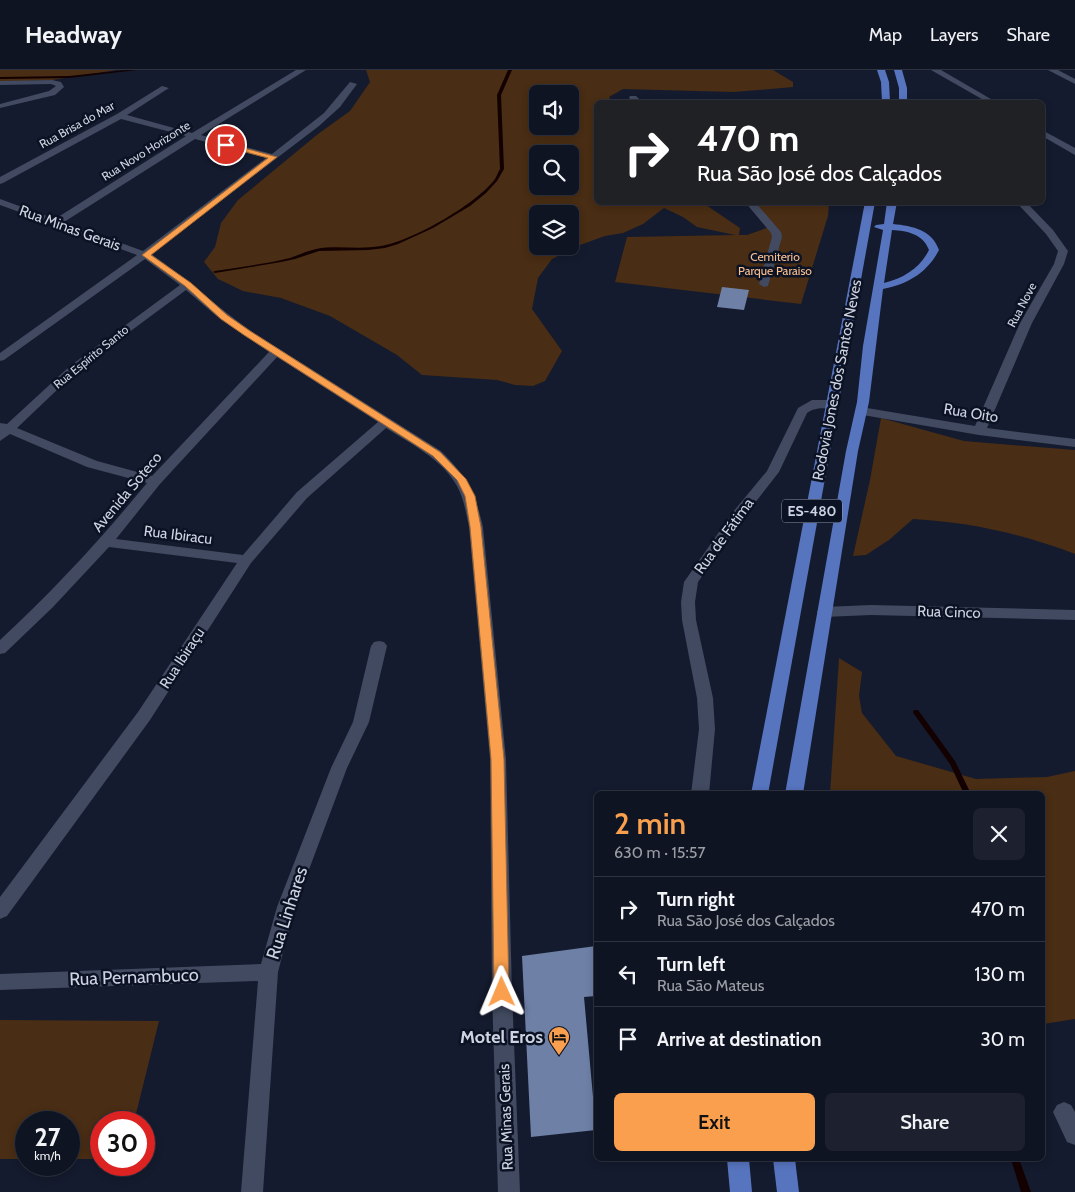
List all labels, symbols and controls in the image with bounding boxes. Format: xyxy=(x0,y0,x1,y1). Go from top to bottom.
text: Headway xyxy=(25,20,122,49)
text: Map xyxy=(869,24,902,46)
text: Layers xyxy=(930,24,979,46)
text: Share xyxy=(1007,24,1050,46)
map controls xyxy=(529,85,579,255)
button: sound xyxy=(529,85,579,135)
street label: Rua Brisa do Mar xyxy=(36,98,117,151)
street label: Rua Novo Horizonte xyxy=(99,117,193,184)
text: 470 m xyxy=(697,117,799,160)
icon: right xyxy=(614,120,679,185)
pin xyxy=(205,124,247,166)
icon: arrive xyxy=(212,131,240,159)
button: search xyxy=(529,145,579,195)
text: Rua São José dos Calçados xyxy=(697,160,942,187)
street label: Rua Minas Gerais xyxy=(17,201,123,255)
button: layers xyxy=(529,205,579,255)
park label: Cemiterio Parque Paraiso xyxy=(738,249,812,278)
street label: Rodovia Jones dos Santos Neves xyxy=(809,278,865,482)
street label: Rua Nove xyxy=(1004,280,1040,330)
street label: Rua Espírito Santo xyxy=(50,322,132,391)
street label: Rua Oito xyxy=(942,400,1000,426)
street label: Avenida Soteco xyxy=(88,448,166,536)
street label: Rua de Fátima xyxy=(690,494,758,577)
road number: ES-480 xyxy=(782,500,842,522)
street label: Rua Ibiracu xyxy=(143,522,213,548)
street label: Rua Cinco xyxy=(917,602,981,622)
street label: Rua Ibiraçu xyxy=(156,624,208,692)
text: 2 min xyxy=(614,805,686,842)
button: close xyxy=(973,808,1025,860)
text: 630 m · 15:57 xyxy=(614,843,705,862)
street label: Rua Linhares xyxy=(262,864,312,962)
text: Turn right xyxy=(657,888,735,911)
icon: right xyxy=(614,895,642,923)
text: 470 m xyxy=(970,898,1025,921)
text: Rua São José dos Calçados xyxy=(657,911,835,930)
text: Turn left xyxy=(657,953,725,976)
icon: left xyxy=(614,960,642,988)
text: 130 m xyxy=(974,963,1025,986)
street label: Rua Pernambuco xyxy=(69,964,199,990)
position arrow xyxy=(475,965,527,1017)
text: Rua São Mateus xyxy=(657,976,765,995)
hotel icon: Motel Eros xyxy=(547,1025,571,1056)
icon: arrive xyxy=(614,1025,642,1053)
place label: Motel Eros xyxy=(460,1026,543,1048)
text: Arrive at destination xyxy=(657,1028,821,1051)
text: 30 m xyxy=(981,1028,1025,1051)
street label: Rua Minas Gerais xyxy=(495,1063,517,1171)
button: Exit xyxy=(614,1093,815,1151)
button: Share xyxy=(825,1093,1025,1151)
speed limit sign: 30 xyxy=(90,1111,155,1176)
text: 27 xyxy=(35,1122,60,1152)
text: km/h xyxy=(34,1148,61,1163)

